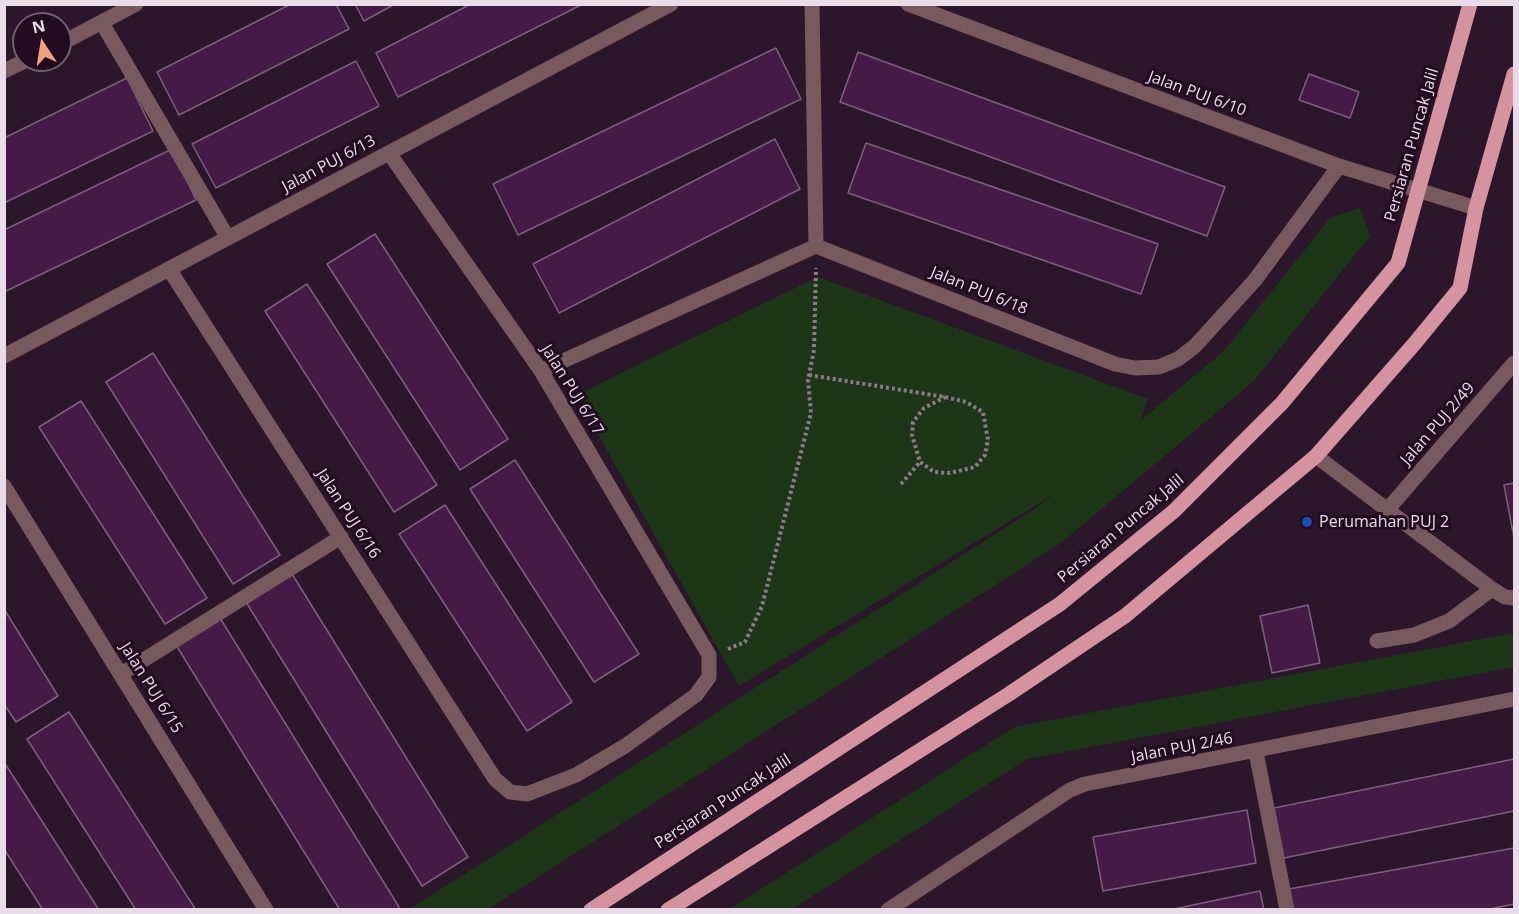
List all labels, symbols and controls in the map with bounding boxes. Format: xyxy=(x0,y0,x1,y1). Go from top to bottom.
north arrow xyxy=(12,12,72,72)
text: N xyxy=(30,14,47,38)
street label: Persiaran Puncak Jalil xyxy=(1381,66,1443,224)
street label: Jalan PUJ 6/10 xyxy=(1145,67,1249,121)
street label: Jalan PUJ 6/13 xyxy=(279,131,379,197)
street label: Jalan PUJ 6/18 xyxy=(928,263,1030,319)
street label: Jalan PUJ 6/17 xyxy=(537,341,607,439)
street label: Jalan PUJ 2/49 xyxy=(1397,379,1479,469)
street label: Jalan PUJ 6/16 xyxy=(312,466,384,562)
street label: Persiaran Puncak Jalil xyxy=(1054,471,1188,587)
place label: Perumahan PUJ 2 xyxy=(1319,512,1449,532)
marker: Perumahan PUJ 2 xyxy=(1300,515,1314,529)
street label: Jalan PUJ 6/15 xyxy=(116,639,186,737)
street label: Jalan PUJ 2/46 xyxy=(1130,729,1234,767)
street label: Persiaran Puncak Jalil xyxy=(651,751,795,853)

